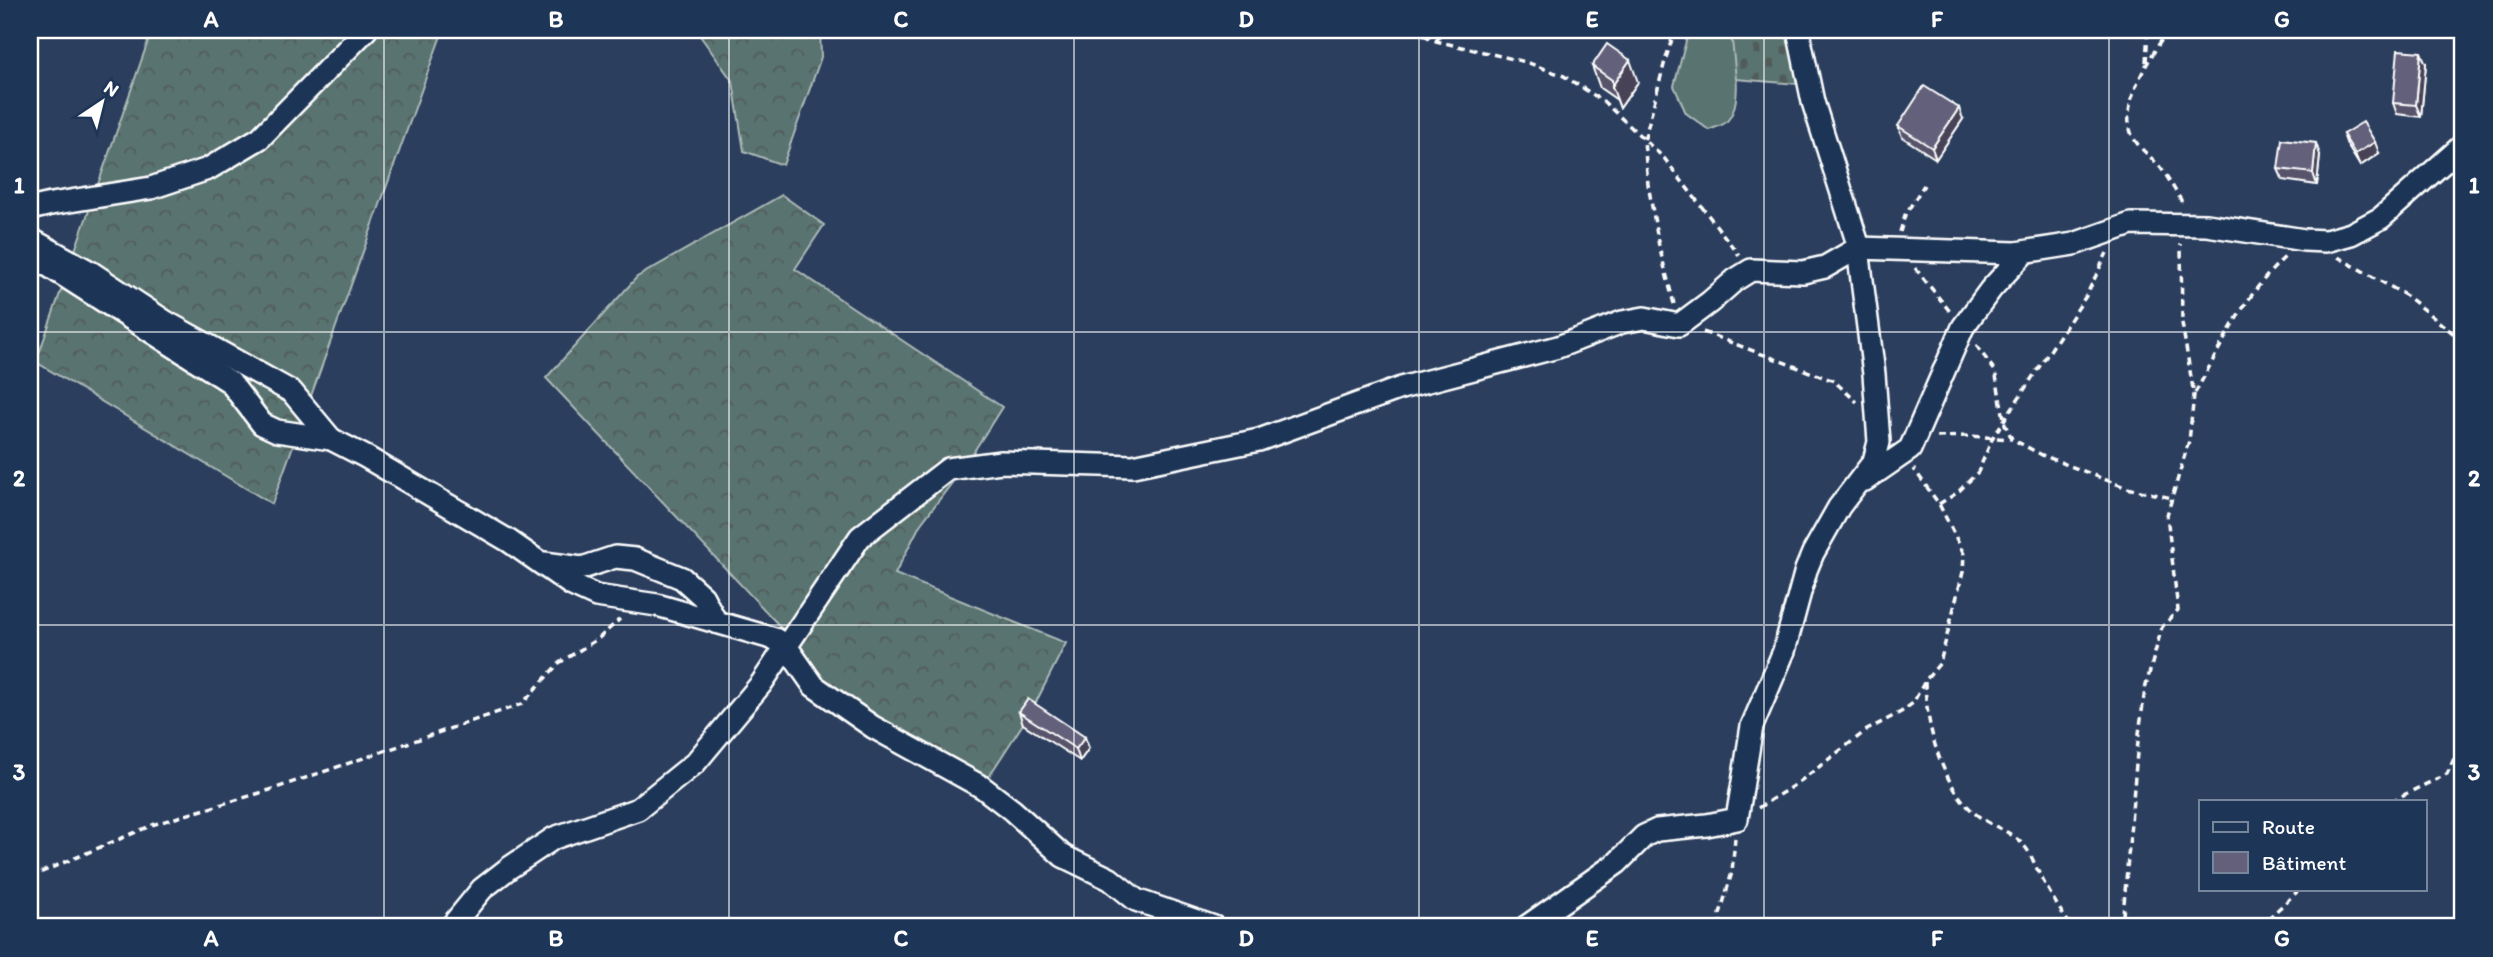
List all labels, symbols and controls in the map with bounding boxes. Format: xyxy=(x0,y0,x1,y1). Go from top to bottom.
text: A xyxy=(203,5,219,33)
text: B xyxy=(549,5,564,33)
text: C xyxy=(894,5,909,33)
text: D xyxy=(1238,5,1254,33)
text: E xyxy=(1586,5,1599,33)
text: F xyxy=(1931,5,1944,33)
text: G xyxy=(2274,5,2290,33)
north arrow xyxy=(66,66,136,136)
text: N xyxy=(100,75,123,102)
text: 1 xyxy=(14,171,25,199)
text: 1 xyxy=(2469,171,2480,199)
text: 2 xyxy=(13,464,26,492)
text: 2 xyxy=(2468,464,2481,492)
text: 3 xyxy=(13,758,26,786)
text: 3 xyxy=(2468,758,2481,786)
legend xyxy=(2199,800,2426,890)
text: Route xyxy=(2262,814,2315,839)
text: Bâtiment xyxy=(2262,850,2346,875)
text: A xyxy=(203,924,219,952)
text: B xyxy=(549,924,564,952)
text: C xyxy=(894,924,909,952)
text: D xyxy=(1238,924,1254,952)
text: E xyxy=(1586,924,1599,952)
text: F xyxy=(1931,924,1944,952)
text: G xyxy=(2274,924,2290,952)

